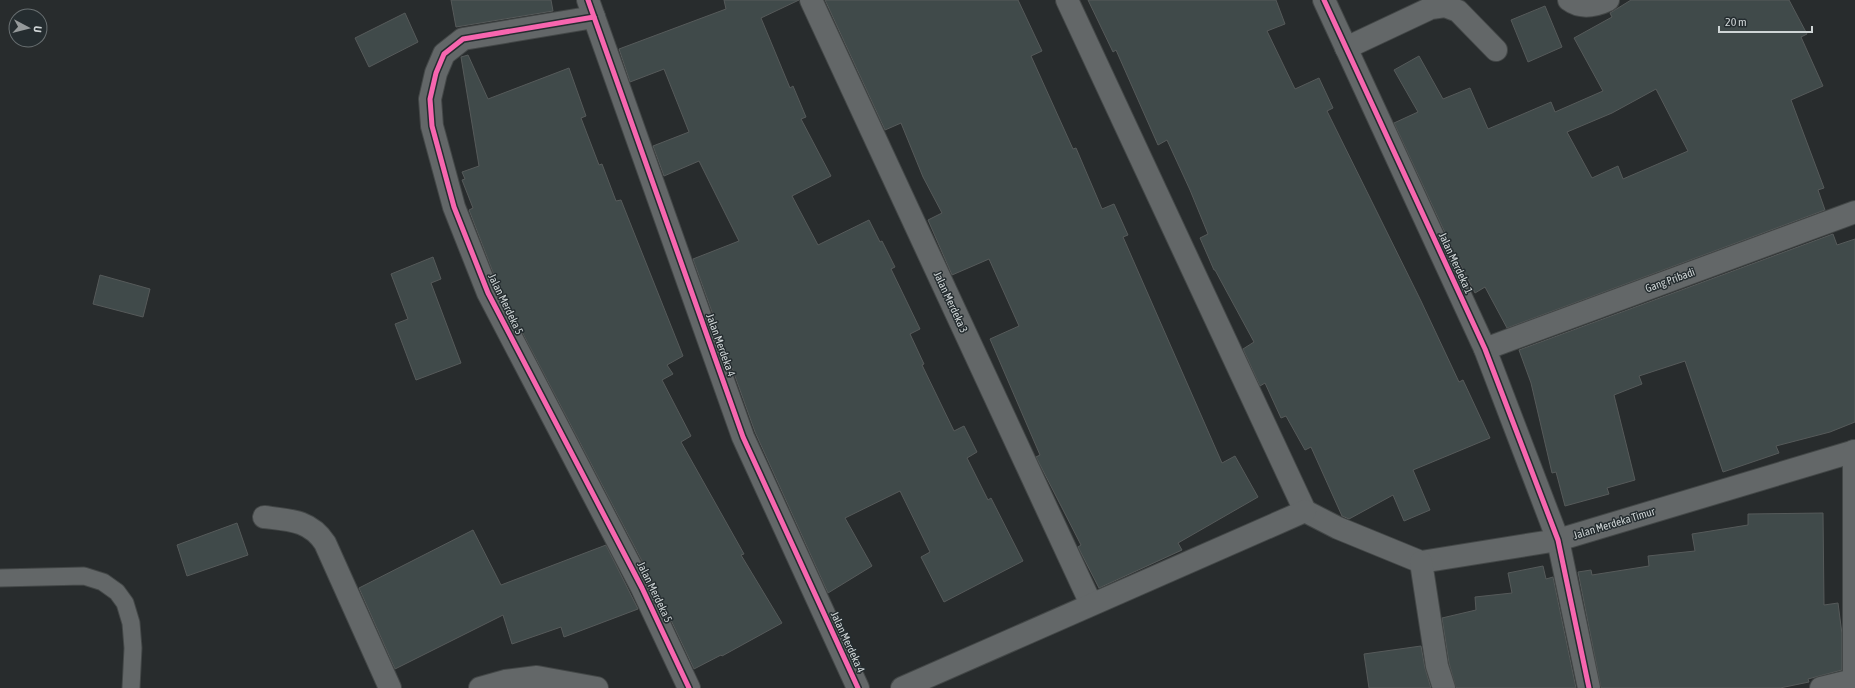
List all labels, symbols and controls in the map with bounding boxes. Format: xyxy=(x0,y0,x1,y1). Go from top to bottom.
north arrow xyxy=(8,8,48,48)
scale bar xyxy=(1719,8,1812,34)
text: 20 m xyxy=(1725,15,1747,29)
text: U xyxy=(32,25,44,33)
street label: Jalan Merdeka 1 xyxy=(1437,231,1475,295)
street label: Gang Pribadi xyxy=(1644,266,1696,294)
street label: Jalan Merdeka 3 xyxy=(932,270,970,334)
street label: Jalan Merdeka 5 xyxy=(486,272,526,336)
street label: Jalan Merdeka 4 xyxy=(704,312,738,378)
street label: Jalan Merdeka Timur xyxy=(1572,505,1657,541)
street label: Jalan Merdeka 5 xyxy=(635,560,675,624)
street label: Jalan Merdeka 4 xyxy=(829,610,867,674)

